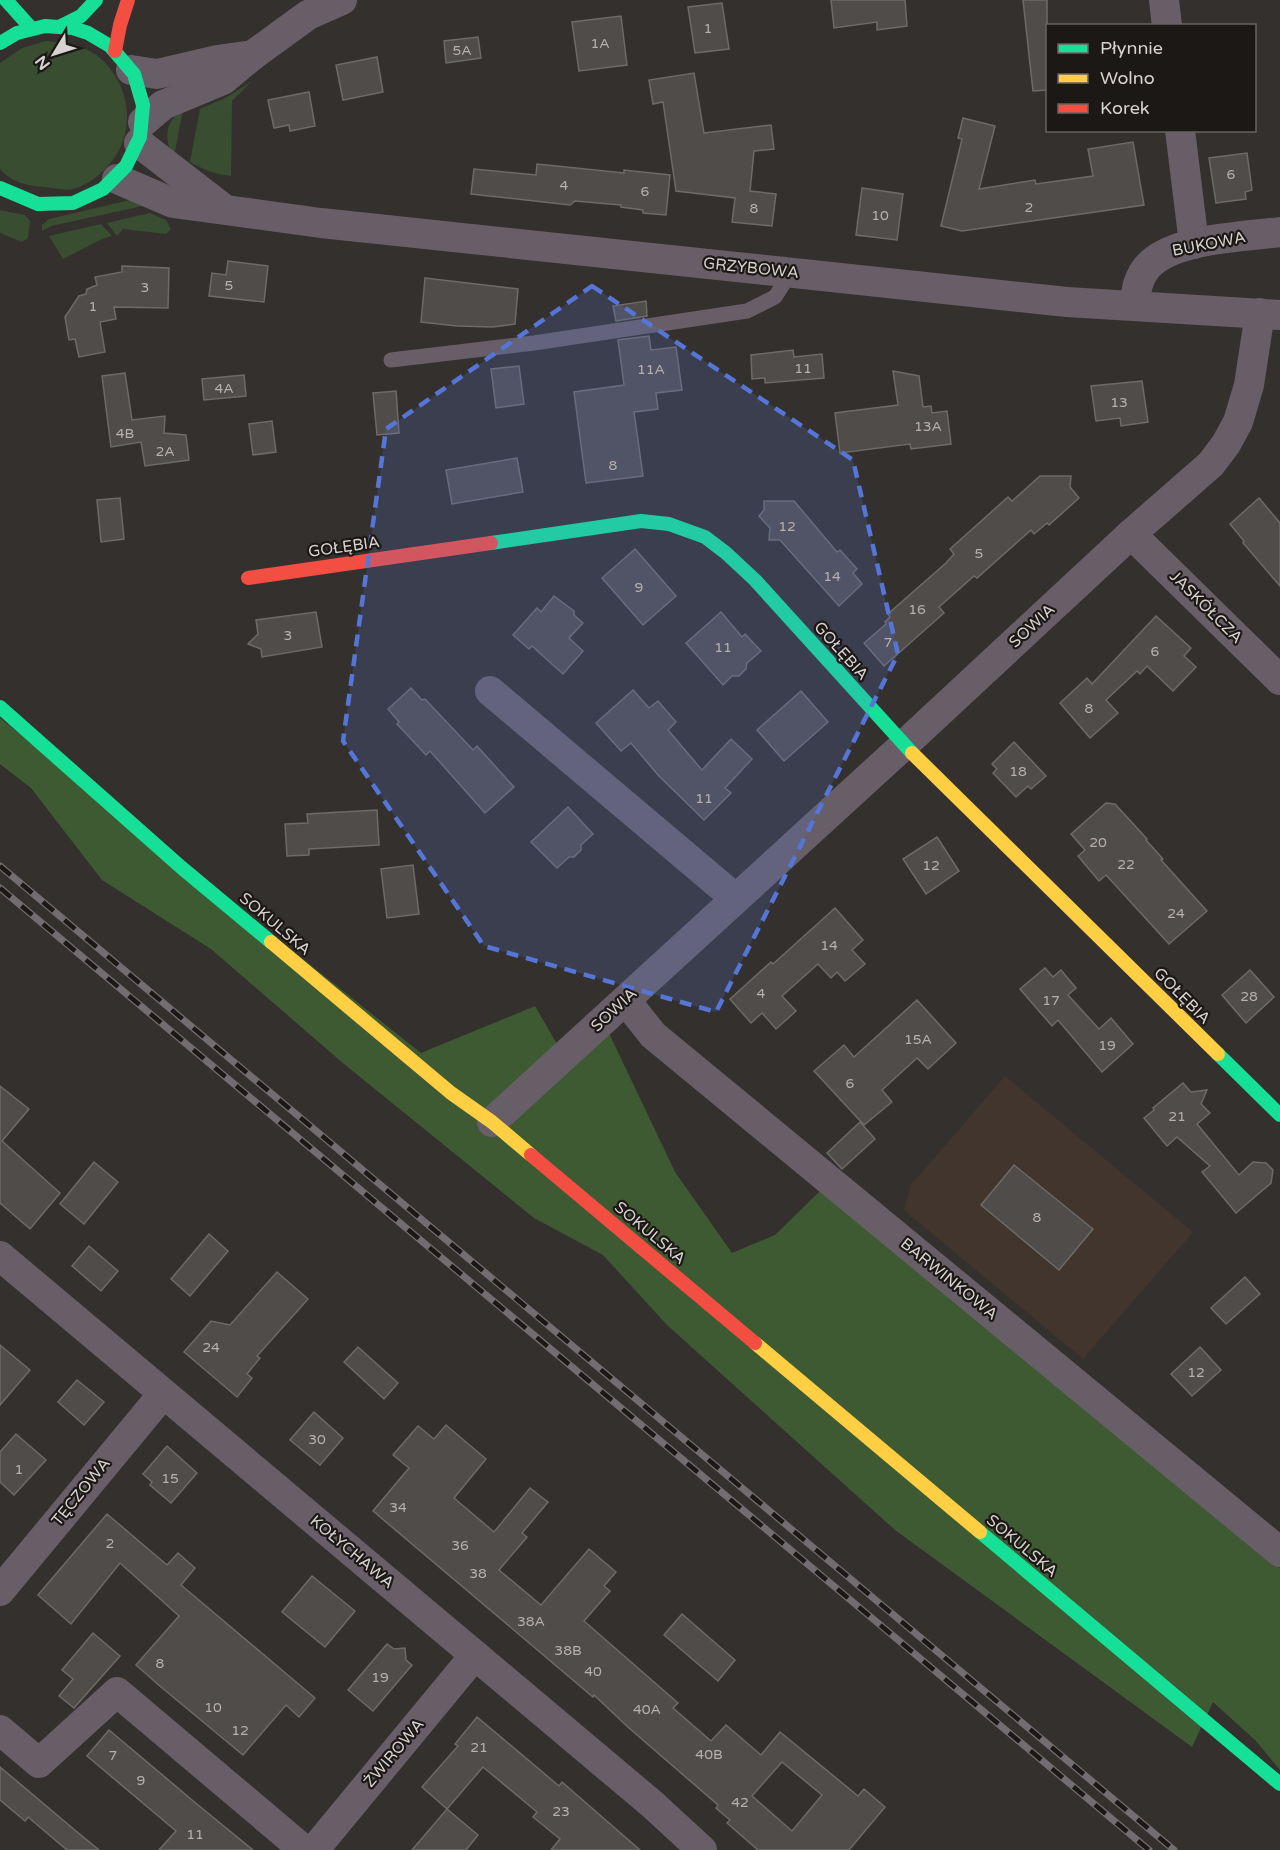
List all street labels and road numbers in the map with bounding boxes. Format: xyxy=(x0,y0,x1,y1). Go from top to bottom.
street label: BUKOWA xyxy=(1170,227,1248,261)
street label: GRZYBOWA xyxy=(702,253,800,283)
street label: GOŁĘBIA xyxy=(307,532,381,562)
street label: JASKÓŁCZA xyxy=(1165,566,1247,648)
street label: SOWIA xyxy=(1005,600,1059,652)
street label: GOŁĘBIA xyxy=(809,617,873,685)
street label: SOKULSKA xyxy=(235,888,315,960)
street label: GOŁĘBIA xyxy=(1149,963,1215,1029)
street label: SOWIA xyxy=(587,984,641,1036)
street label: SOKULSKA xyxy=(610,1197,690,1269)
street label: BARWINKOWA xyxy=(896,1234,1002,1324)
street label: TĘCZOWA xyxy=(47,1454,115,1530)
street label: SOKULSKA xyxy=(982,1510,1062,1582)
street label: KOŁYCHAWA xyxy=(306,1511,398,1593)
street label: ŻWIROWA xyxy=(360,1715,429,1791)

